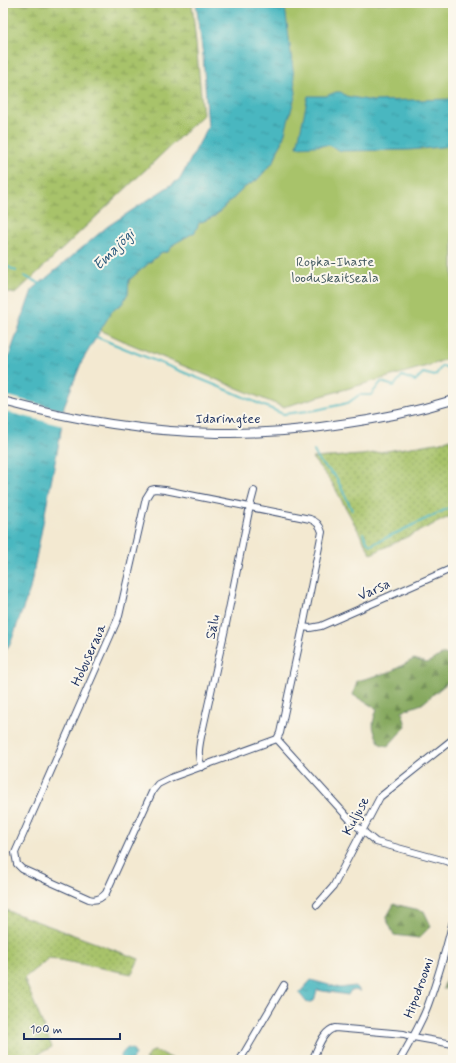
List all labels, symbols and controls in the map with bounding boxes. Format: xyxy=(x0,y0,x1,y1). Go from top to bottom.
water label: Emajõgi xyxy=(89,224,140,275)
park label: Ropka-Ihaste looduskaitseala xyxy=(291,253,379,287)
street label: Idaringtee xyxy=(195,410,261,428)
street label: Varsa xyxy=(355,575,393,605)
street label: Sälu xyxy=(202,613,224,641)
street label: Hobuseraua xyxy=(67,620,111,689)
street label: Kuljuse xyxy=(338,793,374,839)
street label: Hipodroomi xyxy=(400,955,438,1021)
scale bar xyxy=(24,1015,120,1041)
text: 100 m xyxy=(30,1022,62,1038)

